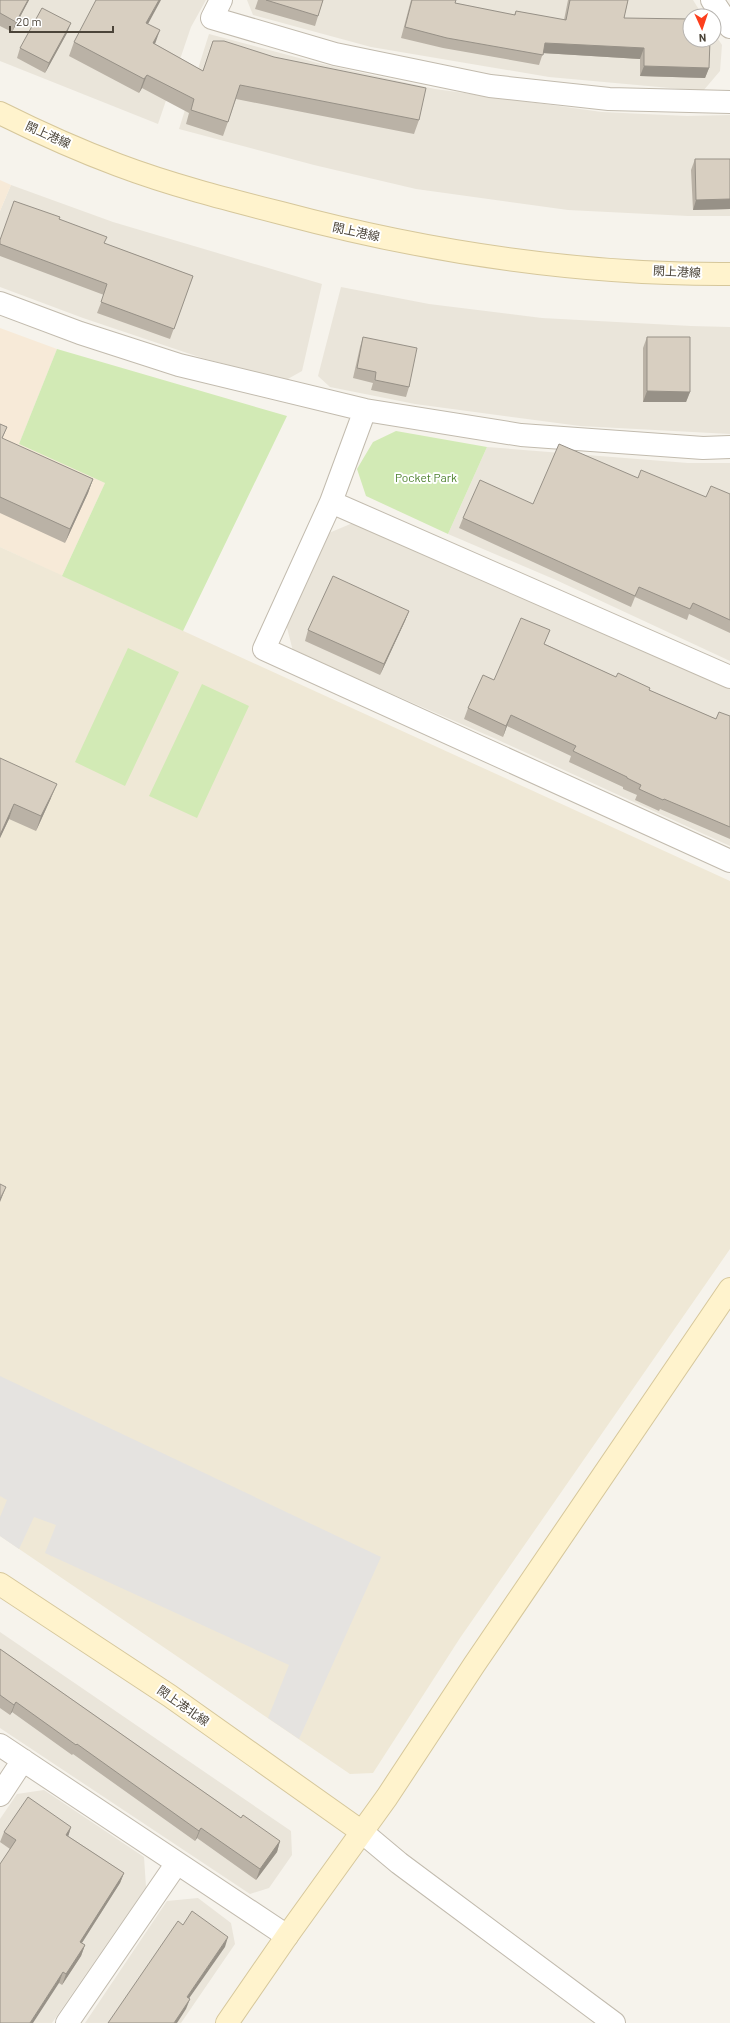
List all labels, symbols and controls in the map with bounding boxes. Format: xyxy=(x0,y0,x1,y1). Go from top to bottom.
scale bar xyxy=(10,8,113,34)
north arrow xyxy=(682,8,722,48)
text: 20 m xyxy=(16,14,42,28)
text: N xyxy=(699,32,707,45)
street label: 閖上港線 xyxy=(24,118,73,150)
street label: 閖上港線 xyxy=(331,219,381,243)
street label: 閖上港線 xyxy=(653,263,701,279)
park label: Pocket Park xyxy=(395,470,457,484)
street label: 閖上港北線 xyxy=(155,1682,212,1728)

